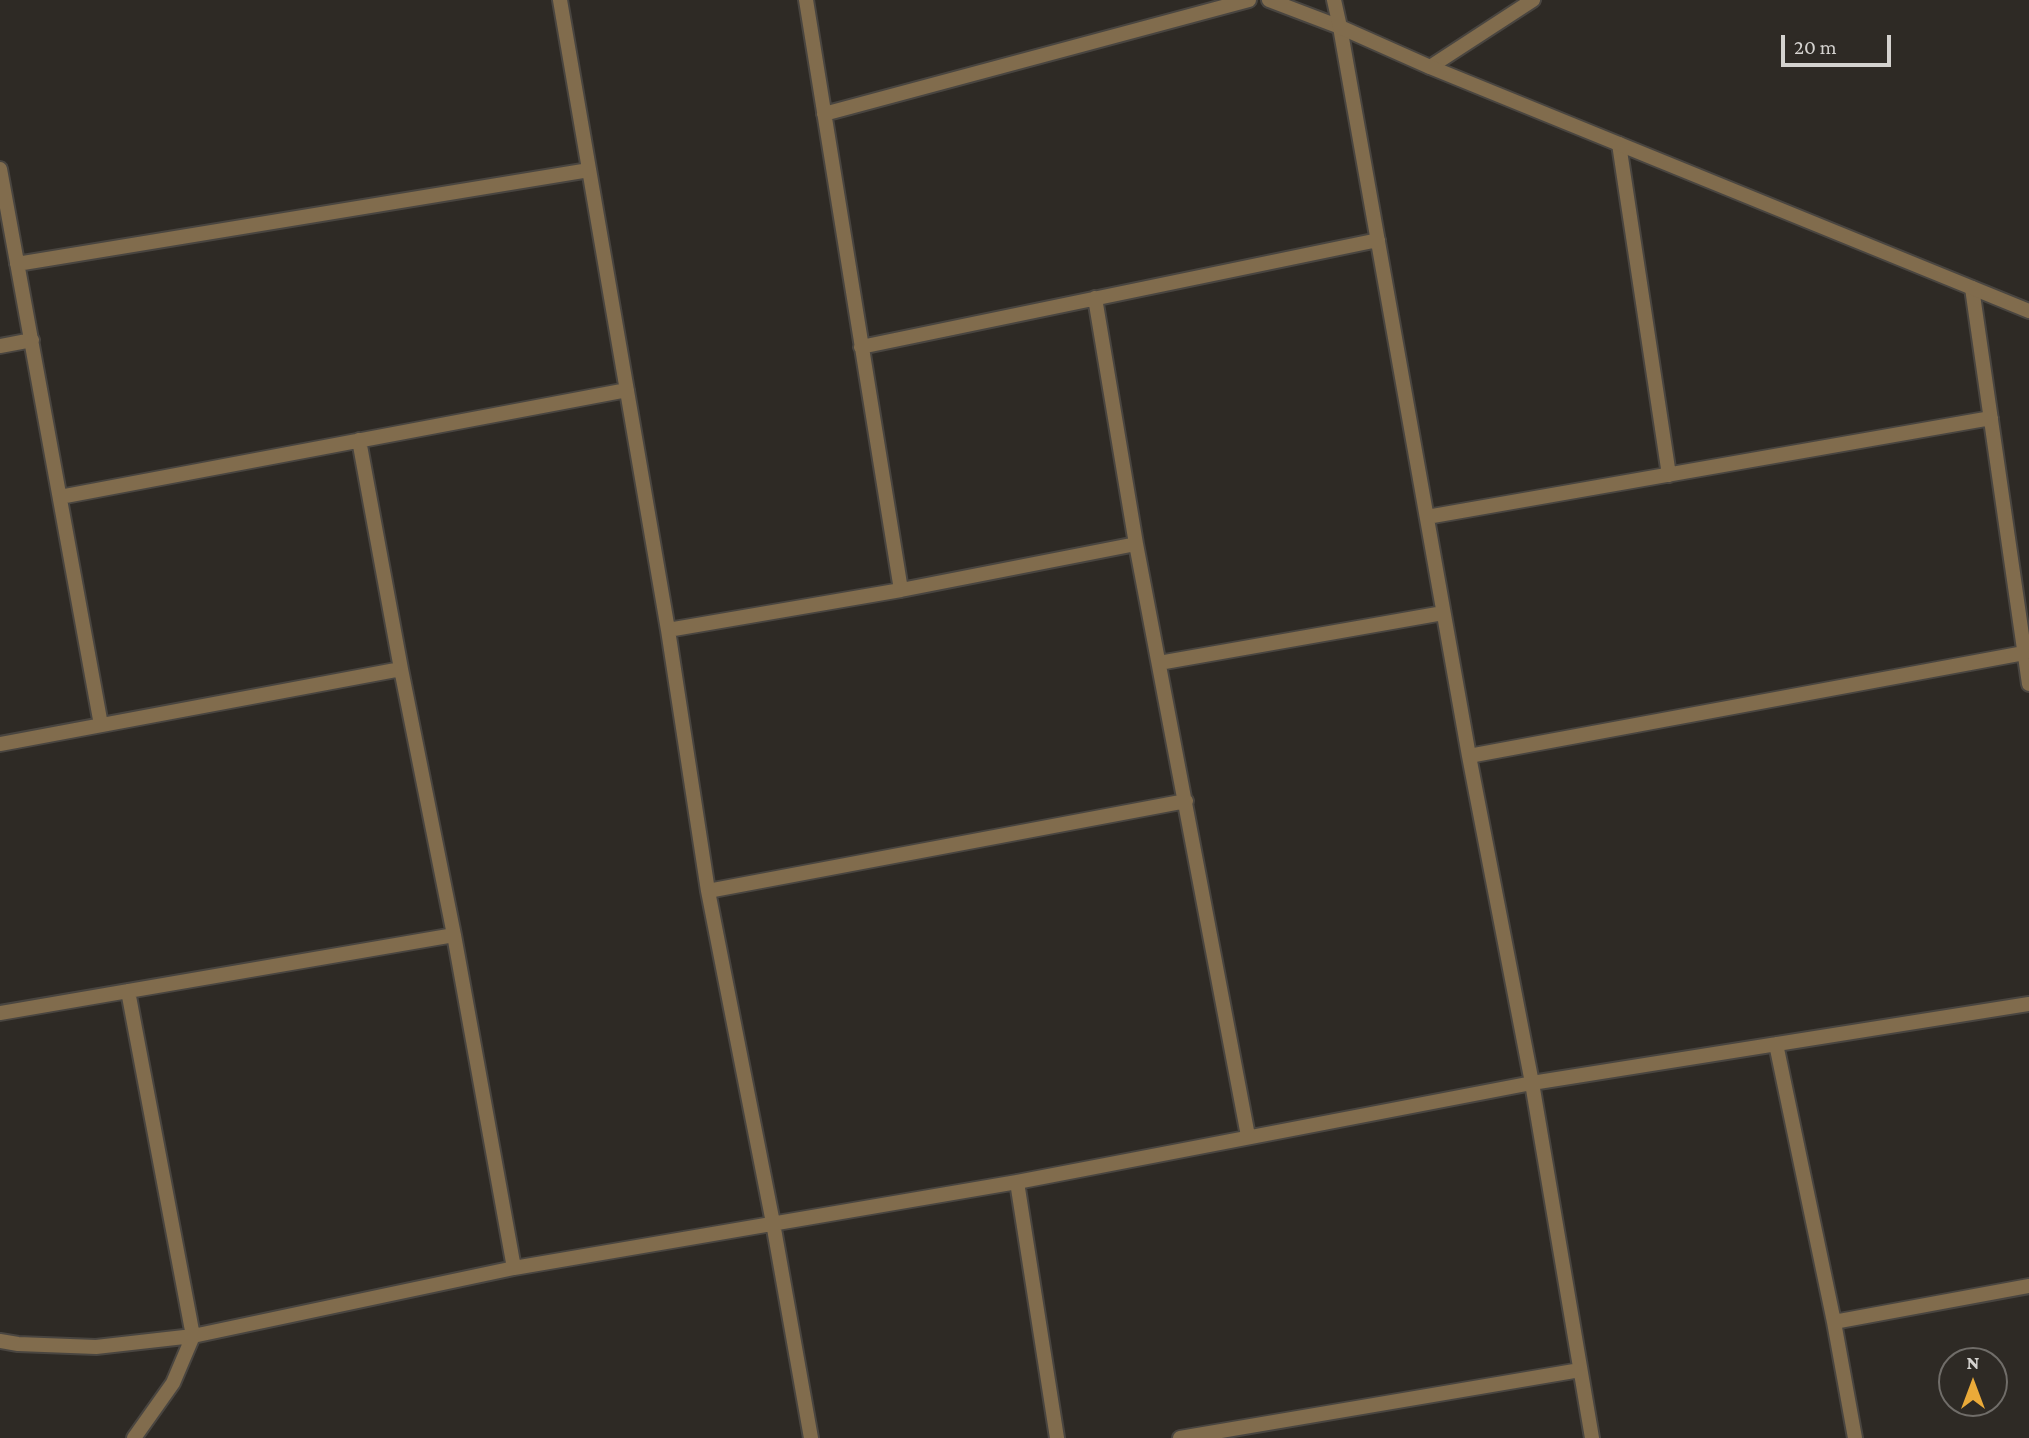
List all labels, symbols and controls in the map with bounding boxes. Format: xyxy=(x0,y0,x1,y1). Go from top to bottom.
scale bar xyxy=(1784,21,1894,65)
text: 20 m xyxy=(1794,35,1837,59)
north arrow xyxy=(1938,1347,2008,1417)
text: N xyxy=(1967,1352,1979,1373)

